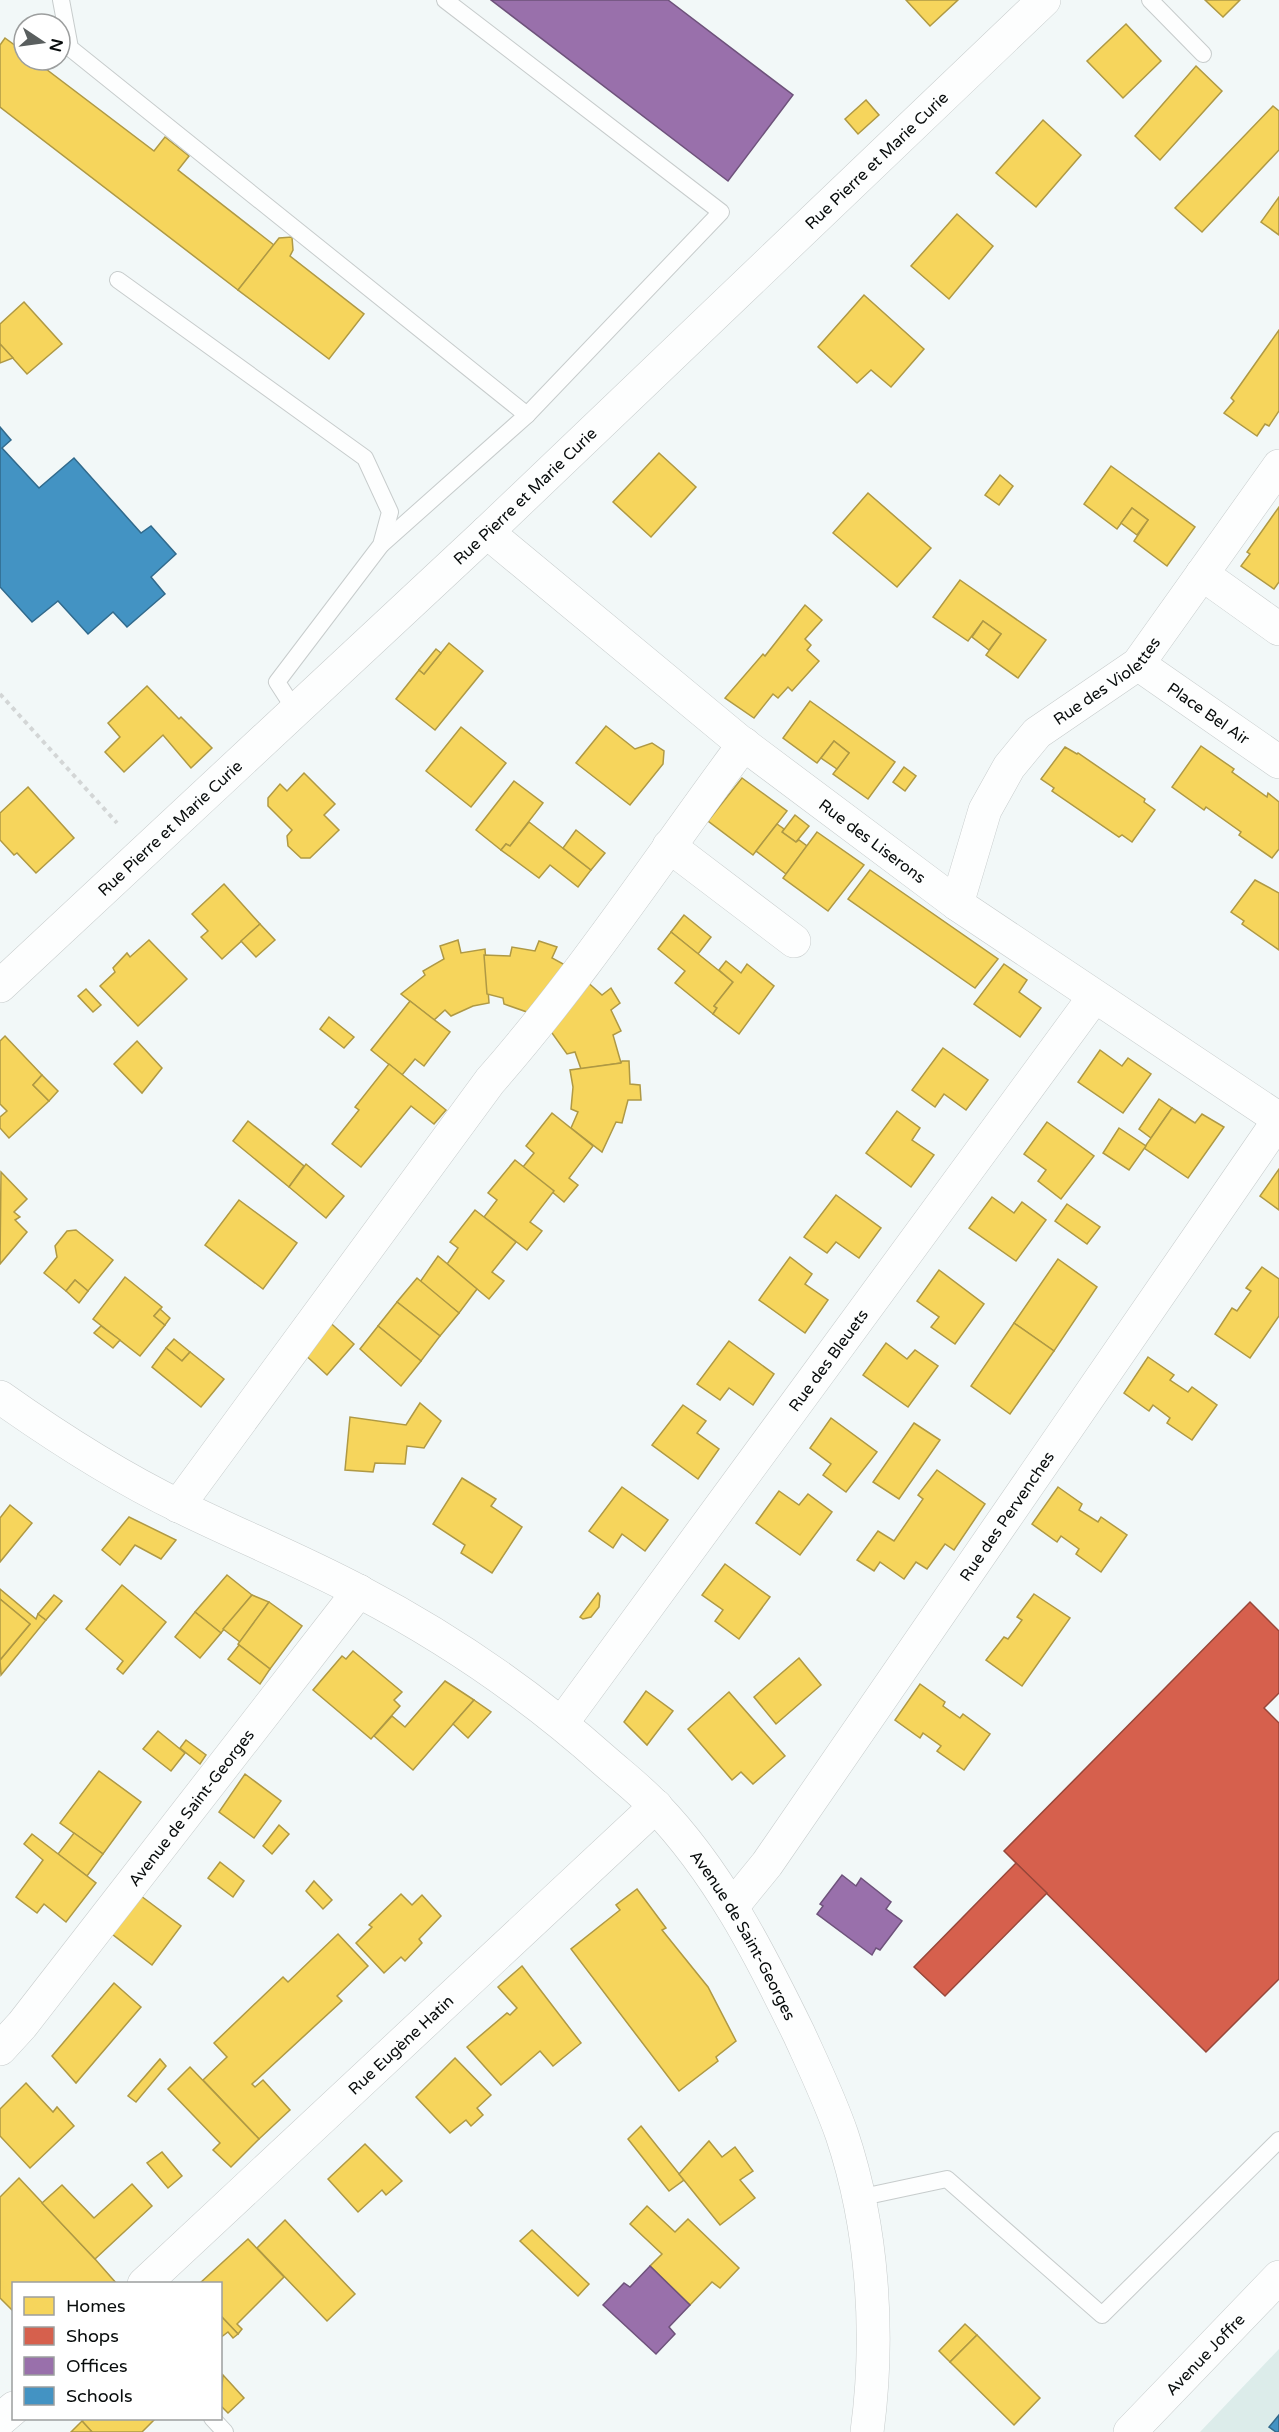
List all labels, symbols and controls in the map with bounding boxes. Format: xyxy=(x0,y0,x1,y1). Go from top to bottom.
north arrow xyxy=(12,12,72,72)
text: N xyxy=(44,37,67,54)
street label: Rue Pierre et Marie Curie xyxy=(801,88,953,234)
street label: Rue Pierre et Marie Curie xyxy=(449,424,601,569)
street label: Rue des Violettes xyxy=(1050,633,1165,730)
street label: Place Bel Air xyxy=(1163,678,1254,750)
street label: Rue Pierre et Marie Curie xyxy=(94,756,247,901)
street label: Rue des Liserons xyxy=(814,795,929,888)
street label: Rue des Bleuets xyxy=(785,1305,873,1416)
street label: Rue des Pervenches xyxy=(956,1448,1059,1585)
street label: Avenue de Saint-Georges xyxy=(124,1725,259,1891)
street label: Avenue de Saint-Georges xyxy=(685,1846,800,2024)
street label: Rue Eugène Hatin xyxy=(344,1991,458,2099)
legend xyxy=(12,2282,222,2420)
text: Homes xyxy=(66,2295,126,2317)
street label: Avenue Joffre xyxy=(1162,2310,1249,2400)
text: Shops xyxy=(66,2325,119,2347)
text: Offices xyxy=(66,2355,128,2377)
text: Schools xyxy=(66,2385,133,2407)

